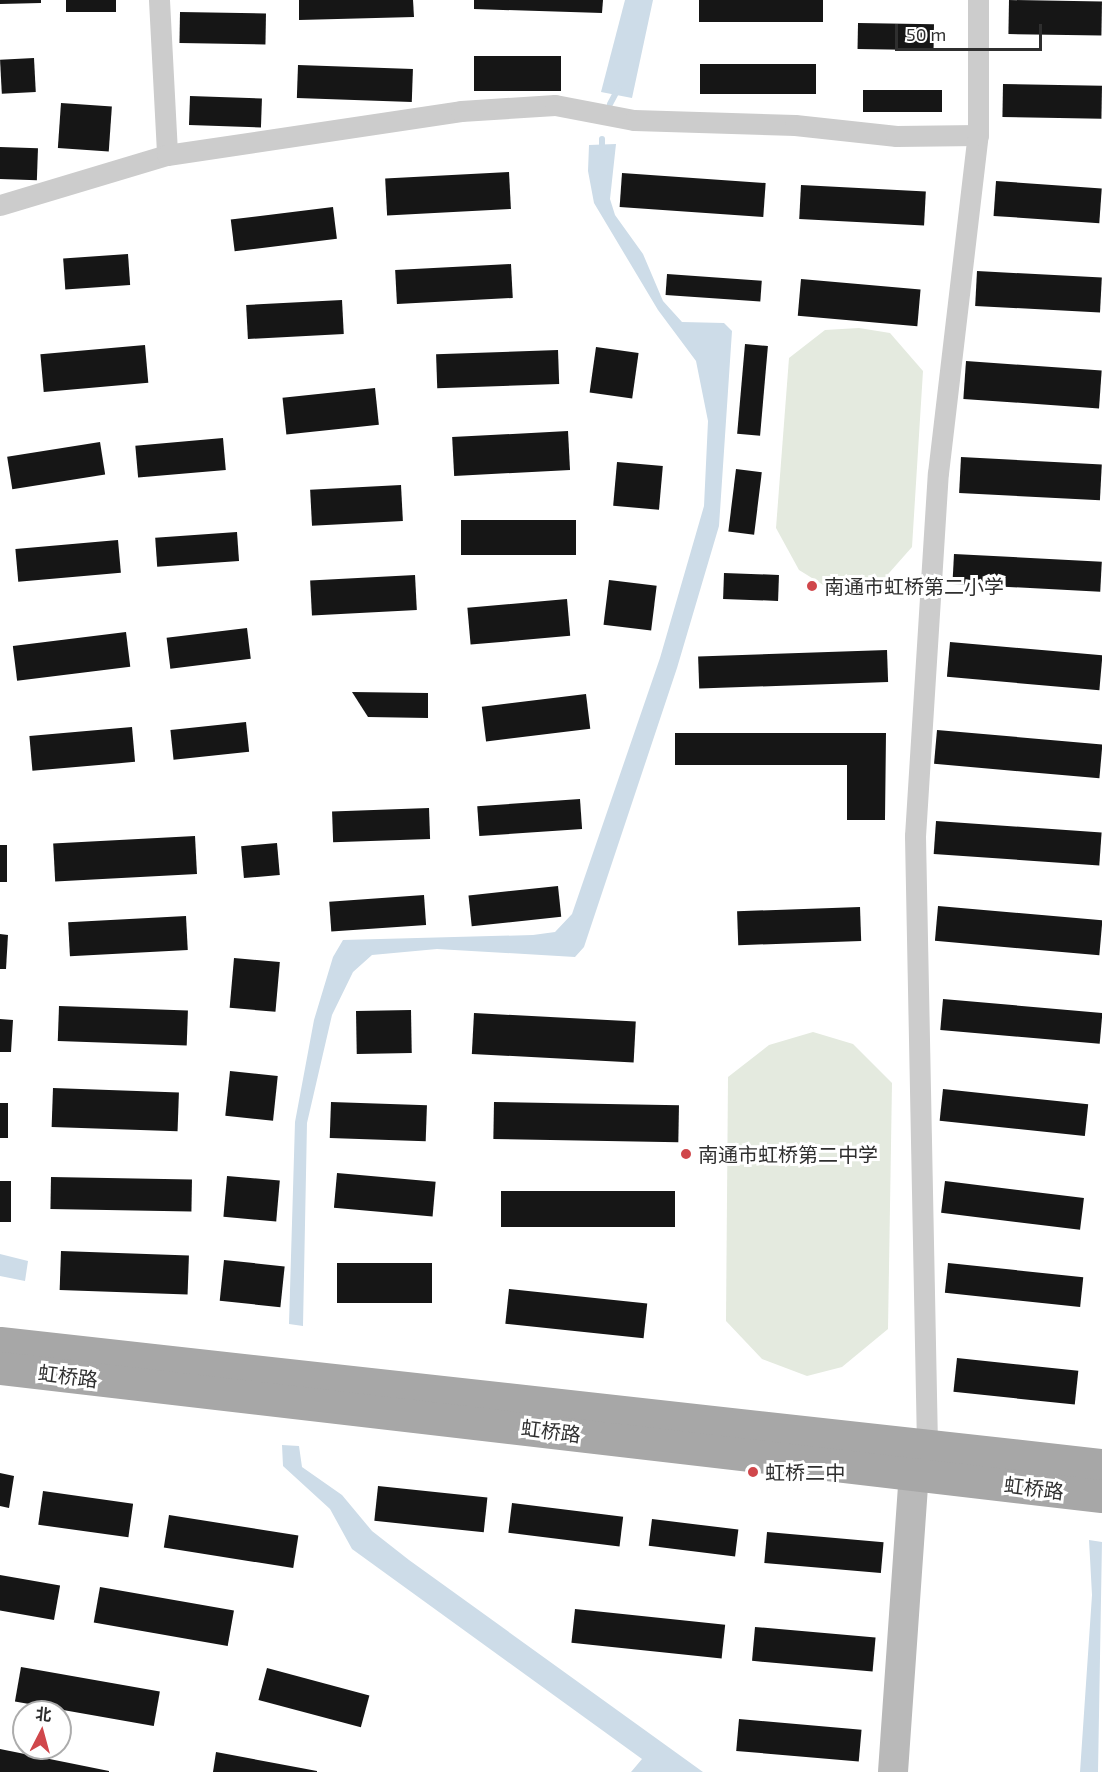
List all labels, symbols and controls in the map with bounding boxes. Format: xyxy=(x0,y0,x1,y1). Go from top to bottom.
scale bar xyxy=(898,12,1045,50)
text: 50 m xyxy=(906,23,946,45)
place label: 南通市虹桥第二小学 xyxy=(824,574,1004,598)
marker: 南通市虹桥第二小学 xyxy=(805,579,819,593)
place label: 南通市虹桥第二中学 xyxy=(698,1142,878,1166)
marker: 南通市虹桥第二中学 xyxy=(679,1147,693,1161)
street label: 虹桥路 xyxy=(37,1360,99,1392)
street label: 虹桥路 xyxy=(520,1415,582,1447)
place label: 虹桥二中 xyxy=(765,1460,845,1484)
marker: 虹桥二中 xyxy=(746,1465,760,1479)
street label: 虹桥路 xyxy=(1003,1472,1065,1504)
north arrow xyxy=(12,1700,72,1760)
text: 北 xyxy=(35,1703,53,1724)

